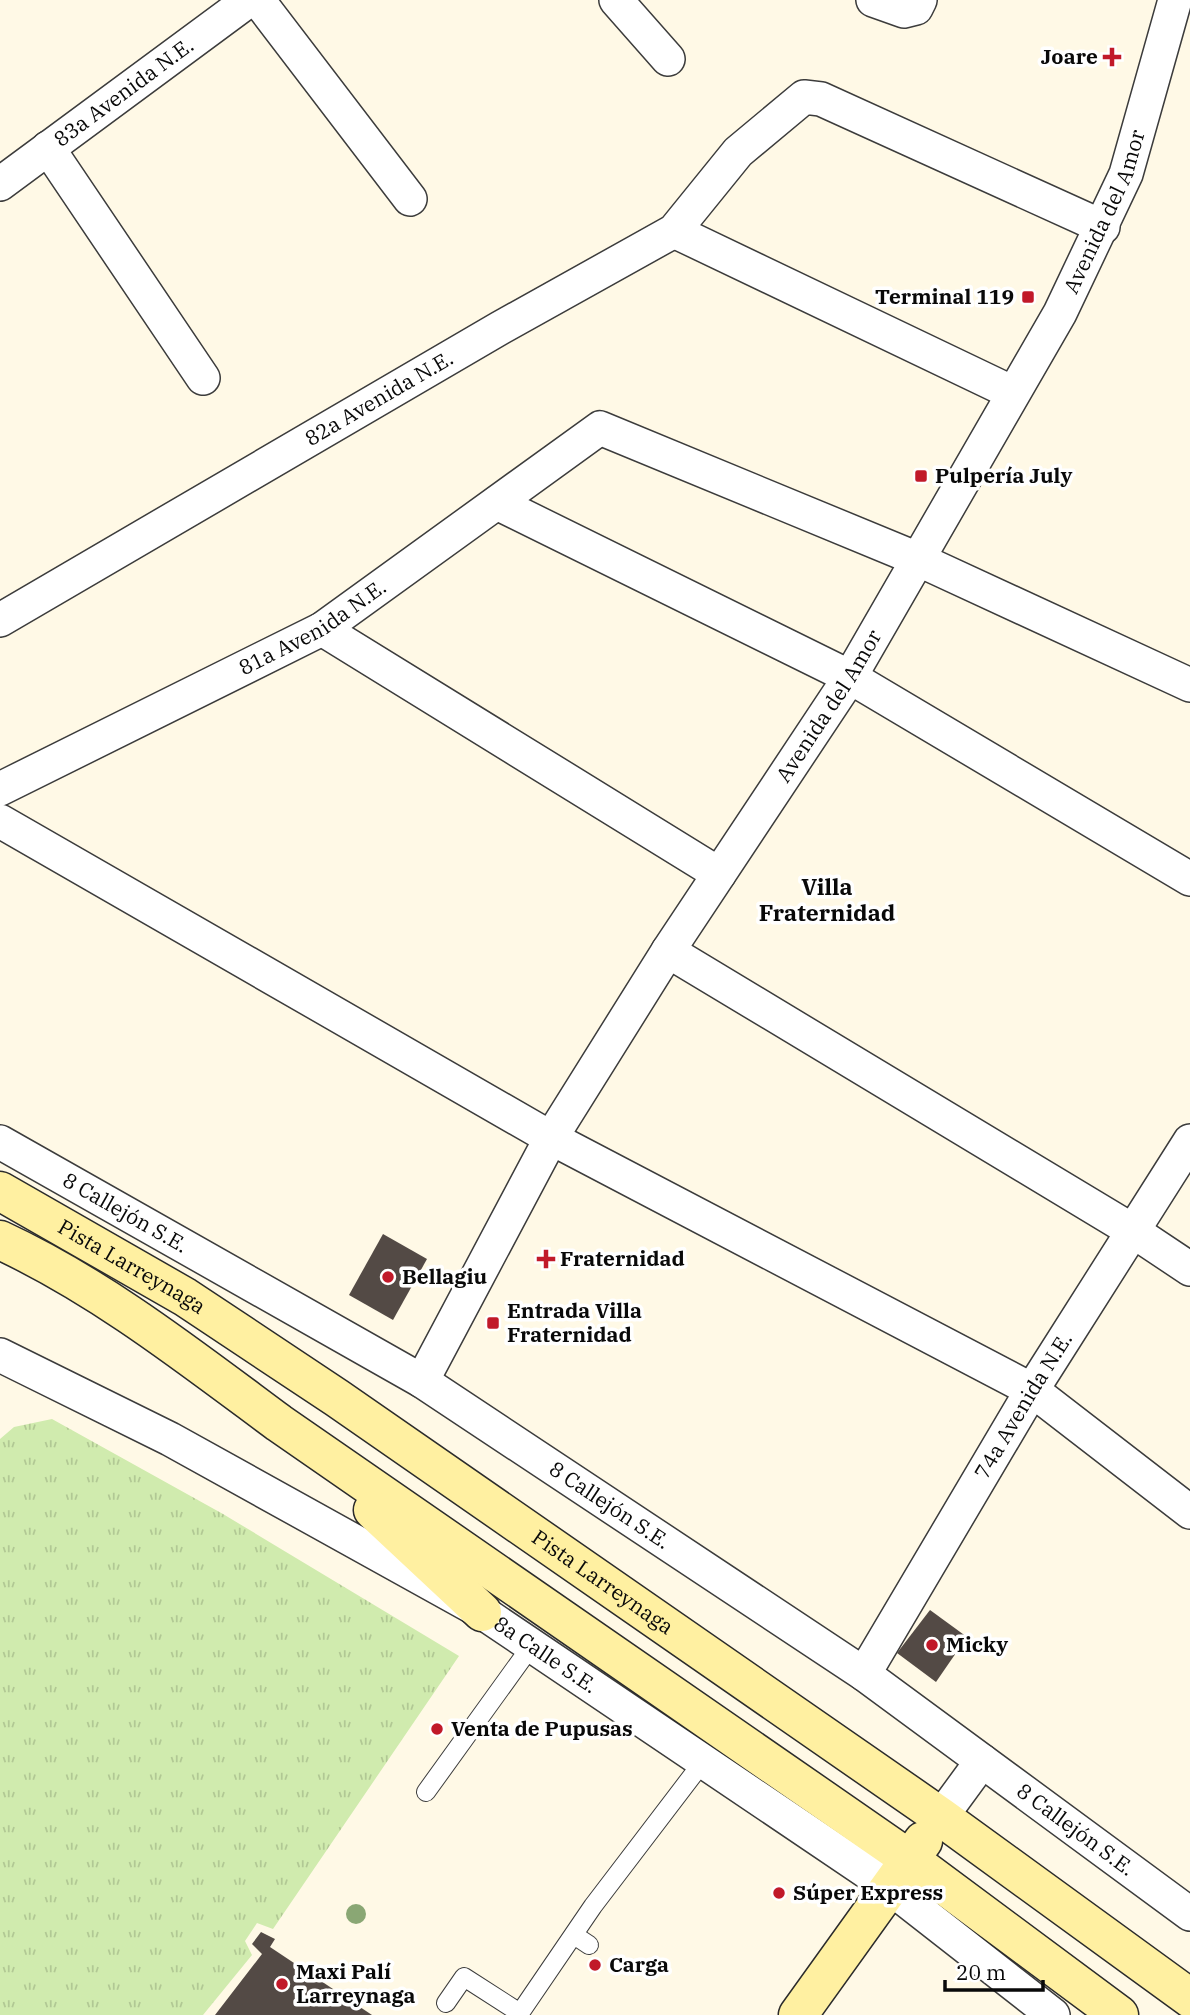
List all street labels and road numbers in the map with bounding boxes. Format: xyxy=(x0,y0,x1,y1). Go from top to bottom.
street label: 83a Avenida N.E. xyxy=(48,31,199,153)
street label: Avenida del Amor xyxy=(1056,126,1151,298)
street label: 82a Avenida N.E. xyxy=(299,344,458,452)
street label: 81a Avenida N.E. xyxy=(234,572,391,681)
street label: Avenida del Amor xyxy=(769,623,888,787)
street label: 8 Callejón S.E. xyxy=(58,1165,194,1259)
street label: Pista Larreynaga xyxy=(53,1212,212,1320)
street label: 74a Avenida N.E. xyxy=(967,1327,1078,1484)
street label: 8 Callejón S.E. xyxy=(544,1454,676,1555)
street label: Pista Larreynaga xyxy=(527,1523,679,1640)
street label: 8a Calle S.E. xyxy=(489,1609,604,1699)
street label: 8 Callejón S.E. xyxy=(1012,1776,1141,1882)

